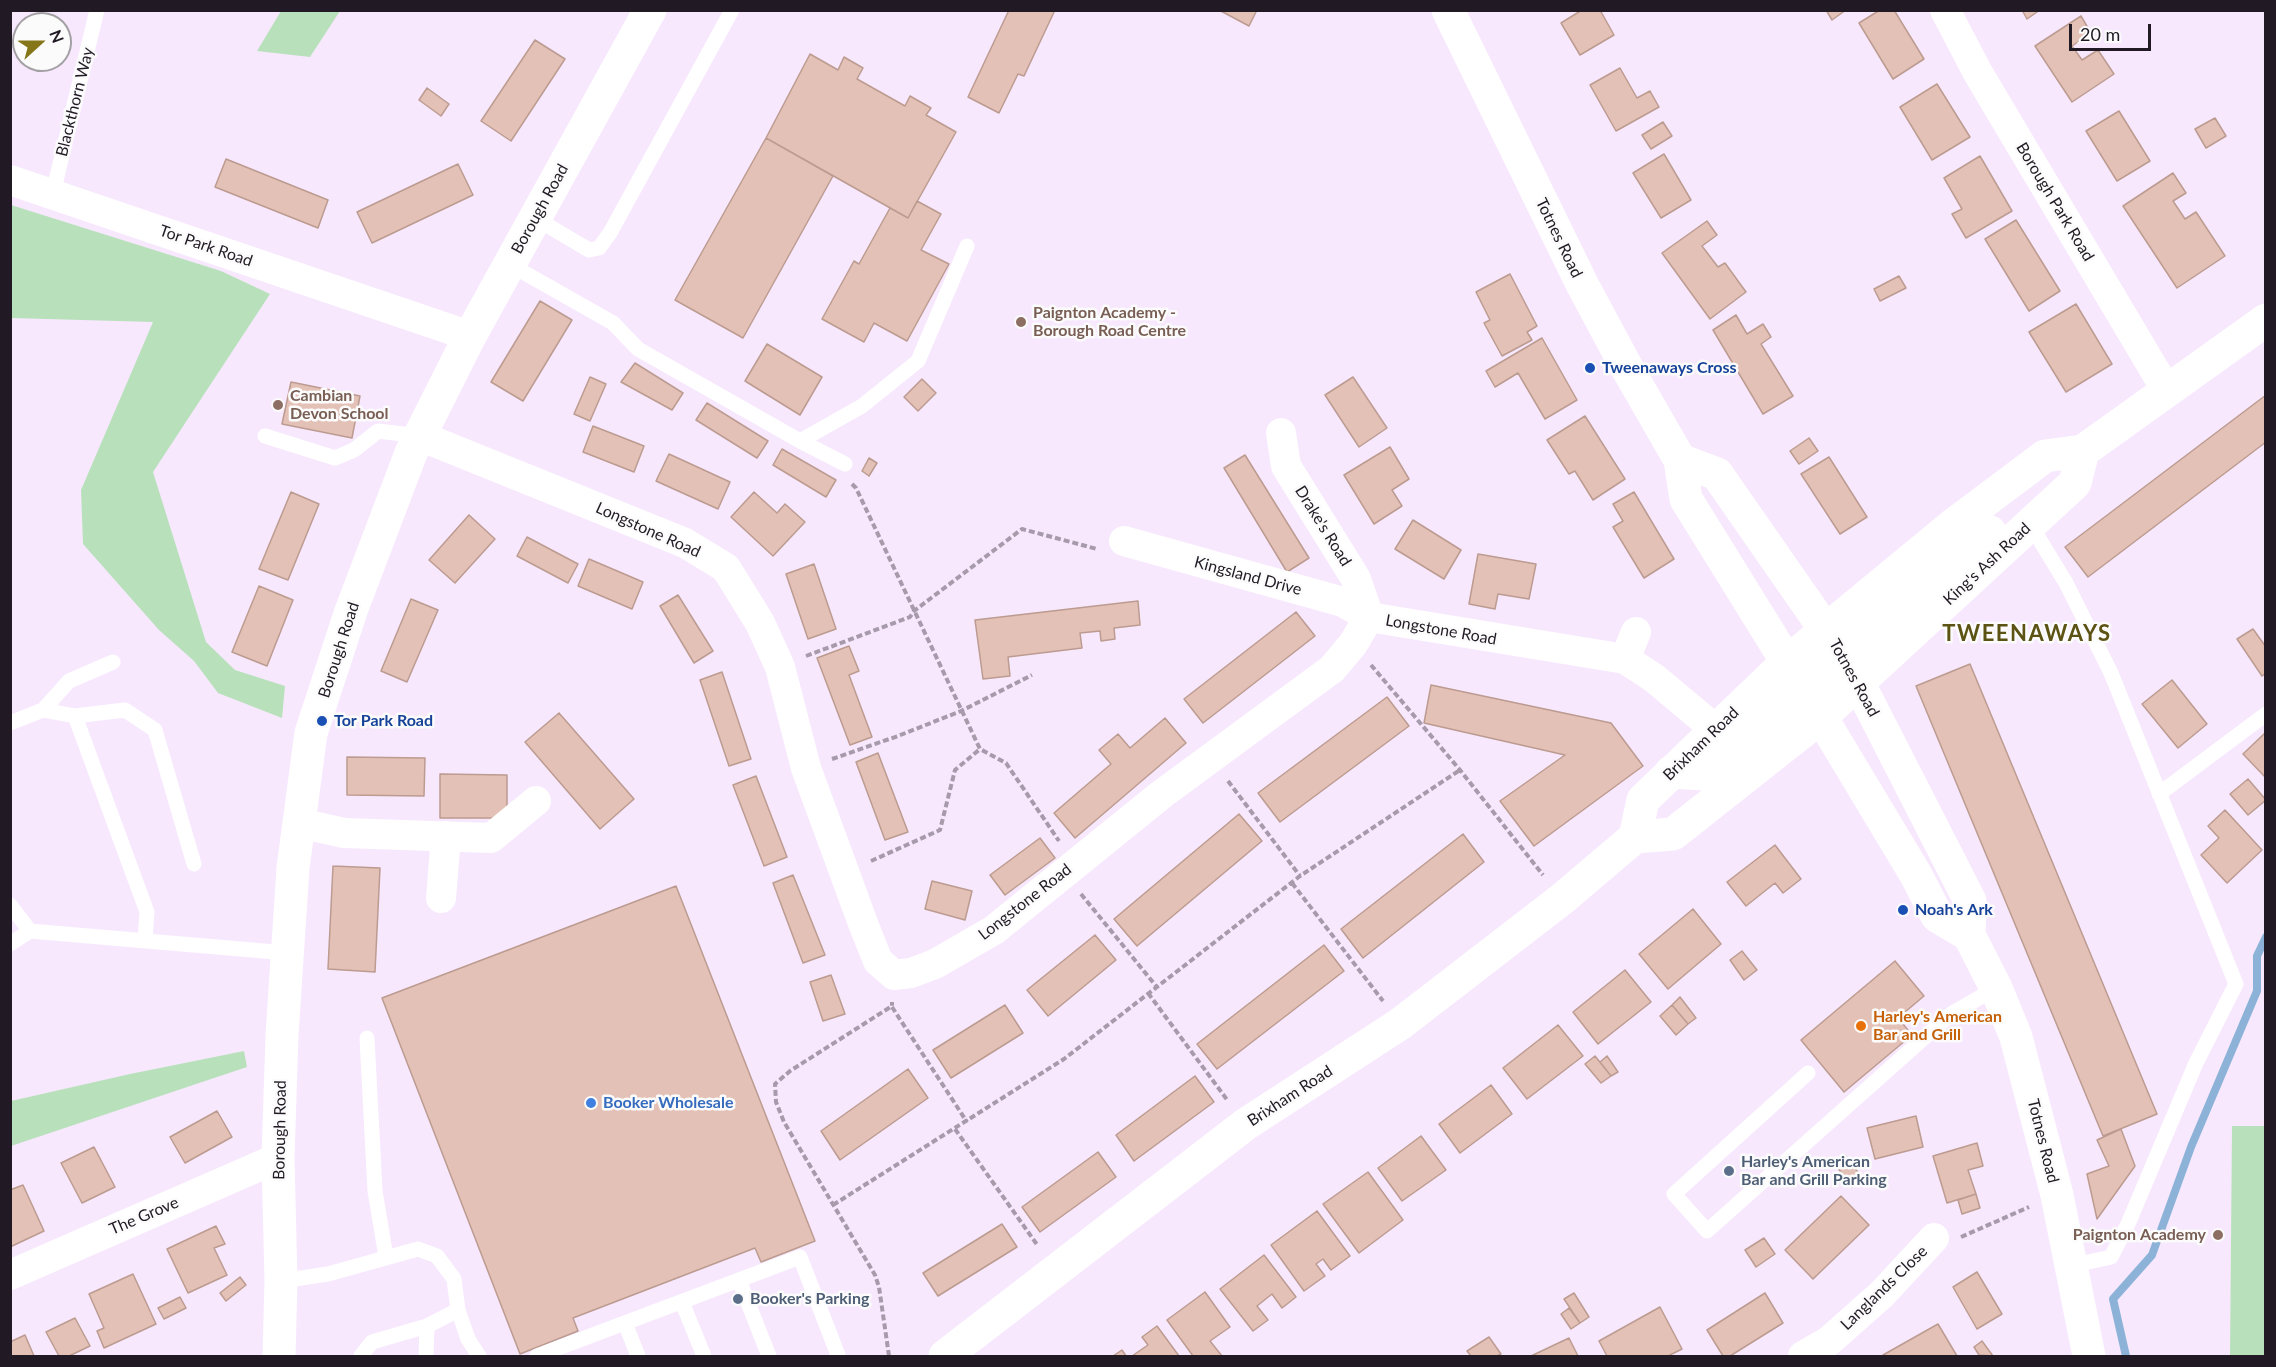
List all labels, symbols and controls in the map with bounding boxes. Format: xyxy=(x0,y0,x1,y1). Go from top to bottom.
north arrow xyxy=(12,12,72,72)
scale bar xyxy=(2072,12,2154,50)
text: 20 m xyxy=(2080,23,2120,45)
text: N xyxy=(46,27,68,45)
street label: Blackthorn Way xyxy=(52,45,98,159)
street label: Borough Park Road xyxy=(2012,139,2098,265)
street label: Borough Road xyxy=(507,161,573,257)
street label: Totnes Road xyxy=(1532,195,1586,281)
street label: Tor Park Road xyxy=(157,221,255,271)
place label: Paignton Academy - Borough Road Centre xyxy=(1033,303,1186,341)
marker: Paignton Academy - Borough Road Centre xyxy=(1014,315,1028,329)
place label: Tweenaways Cross xyxy=(1602,358,1736,378)
marker: Tweenaways Cross xyxy=(1583,361,1597,375)
place label: Cambian Devon School xyxy=(290,386,389,424)
marker: Cambian Devon School xyxy=(271,398,285,412)
street label: Drake's Road xyxy=(1291,482,1355,570)
street label: Longstone Road xyxy=(593,498,703,562)
street label: King's Ash Road xyxy=(1939,519,2035,609)
street label: Kingsland Drive xyxy=(1192,552,1304,600)
street label: Borough Road xyxy=(314,600,364,700)
street label: Longstone Road xyxy=(1384,611,1498,649)
district label: TWEENAWAYS xyxy=(1942,621,2112,647)
street label: Totnes Road xyxy=(1825,636,1883,720)
street label: Brixham Road xyxy=(1659,703,1743,785)
place label: Tor Park Road xyxy=(334,711,433,731)
marker: Tor Park Road xyxy=(315,714,329,728)
street label: Longstone Road xyxy=(975,860,1075,944)
place label: Noah's Ark xyxy=(1915,900,1993,920)
marker: Noah's Ark xyxy=(1896,903,1910,917)
place label: Harley's American Bar and Grill xyxy=(1873,1007,2002,1045)
marker: Harley's American Bar and Grill xyxy=(1854,1019,1868,1033)
street label: Brixham Road xyxy=(1244,1061,1336,1131)
street label: Borough Road xyxy=(270,1080,290,1180)
place label: Booker Wholesale xyxy=(603,1093,733,1113)
marker: Booker Wholesale xyxy=(584,1096,598,1110)
street label: Totnes Road xyxy=(2023,1097,2063,1185)
place label: Harley's American Bar and Grill Parking xyxy=(1741,1152,1887,1190)
marker: Harley's American Bar and Grill Parking xyxy=(1722,1164,1736,1178)
street label: The Grove xyxy=(107,1193,181,1239)
place label: Paignton Academy xyxy=(2073,1225,2206,1245)
marker: Paignton Academy xyxy=(2211,1228,2225,1242)
street label: Langlands Close xyxy=(1837,1242,1931,1334)
place label: Booker's Parking xyxy=(750,1289,869,1309)
marker: Booker's Parking xyxy=(731,1292,745,1306)

